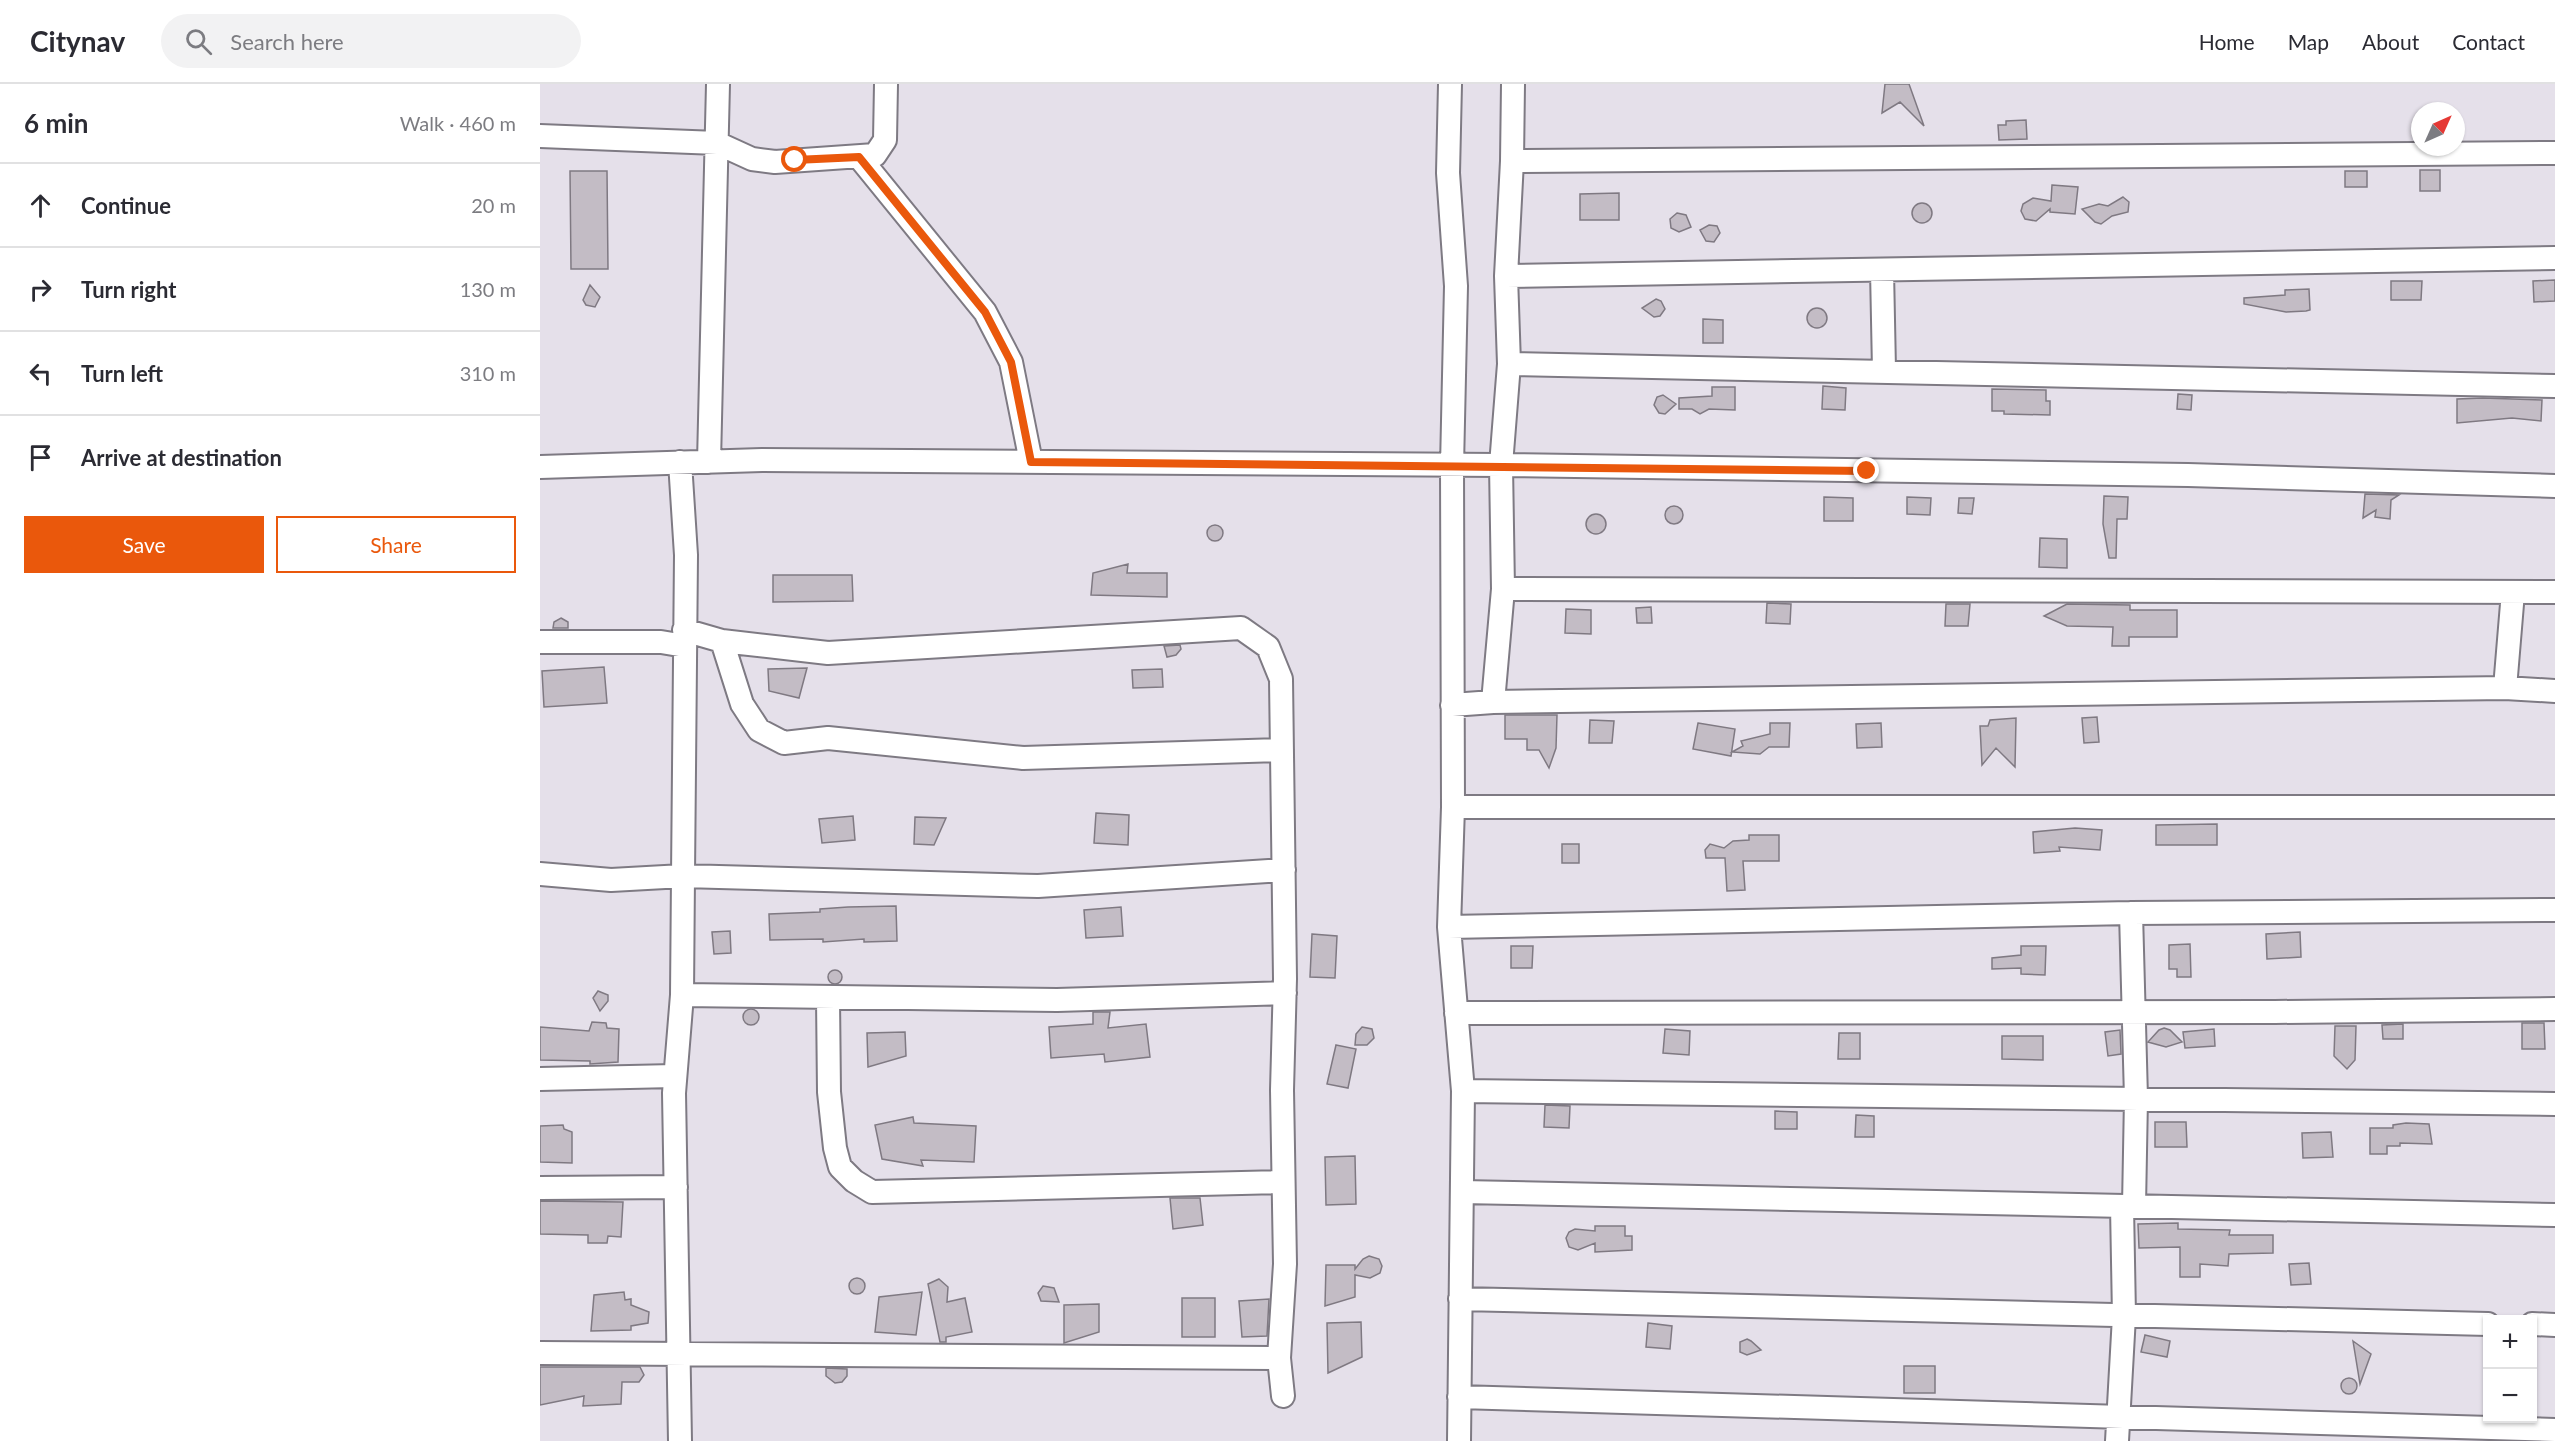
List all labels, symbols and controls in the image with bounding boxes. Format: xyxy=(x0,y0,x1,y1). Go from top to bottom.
search box xyxy=(161,14,581,68)
text: Citynav xyxy=(30,24,125,58)
icon: search xyxy=(182,25,215,58)
text: Search here xyxy=(230,28,344,55)
text: Home xyxy=(2199,29,2255,54)
text: Map xyxy=(2288,29,2329,54)
text: About xyxy=(2362,29,2419,54)
text: Contact xyxy=(2452,29,2525,54)
north arrow xyxy=(2411,102,2465,156)
text: 6 min xyxy=(24,107,88,139)
text: Walk · 460 m xyxy=(400,111,516,135)
route start xyxy=(781,146,807,172)
icon: ahead xyxy=(24,189,57,222)
text: Continue xyxy=(81,192,171,219)
text: 20 m xyxy=(471,193,516,217)
icon: right xyxy=(24,273,57,306)
text: Turn right xyxy=(81,276,176,303)
text: 130 m xyxy=(460,277,516,301)
icon: left xyxy=(24,357,57,390)
text: Turn left xyxy=(81,360,163,387)
text: 310 m xyxy=(460,361,516,385)
icon: arrive xyxy=(24,441,57,474)
text: Arrive at destination xyxy=(81,444,282,471)
route end xyxy=(1853,457,1879,483)
button: Save xyxy=(24,516,264,573)
button: Share xyxy=(276,516,516,573)
map controls xyxy=(2483,1315,2537,1423)
button: + xyxy=(2483,1315,2537,1369)
button: − xyxy=(2483,1369,2537,1423)

